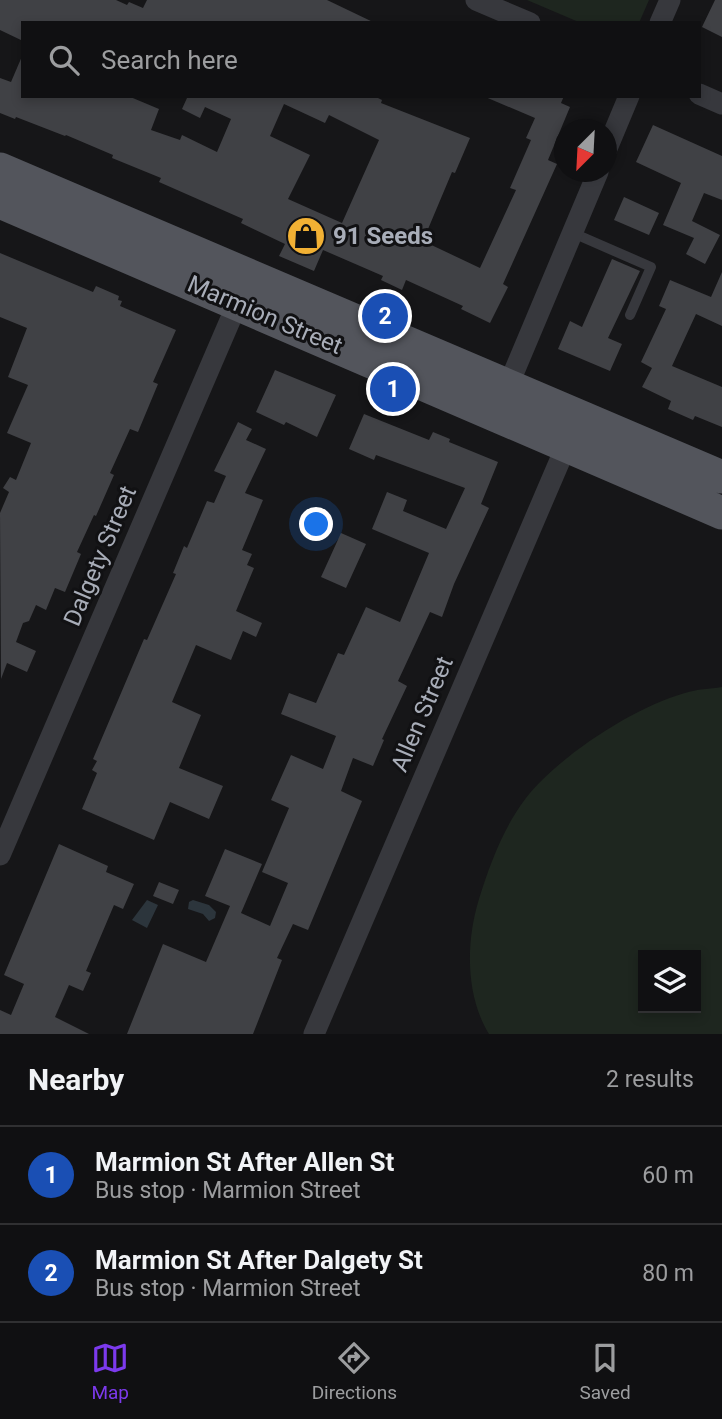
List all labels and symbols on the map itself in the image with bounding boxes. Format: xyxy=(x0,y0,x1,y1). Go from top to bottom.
north arrow xyxy=(554,119,617,182)
shop icon: 91 Seeds xyxy=(285,215,327,257)
place label: 91 Seeds xyxy=(333,222,433,250)
street label: Marmion Street xyxy=(183,270,347,360)
pin: 2 xyxy=(362,290,408,342)
pin: 1 xyxy=(370,363,416,415)
street label: Dalgety Street xyxy=(58,482,142,630)
your location xyxy=(299,507,333,541)
street label: Allen Street xyxy=(385,652,459,776)

